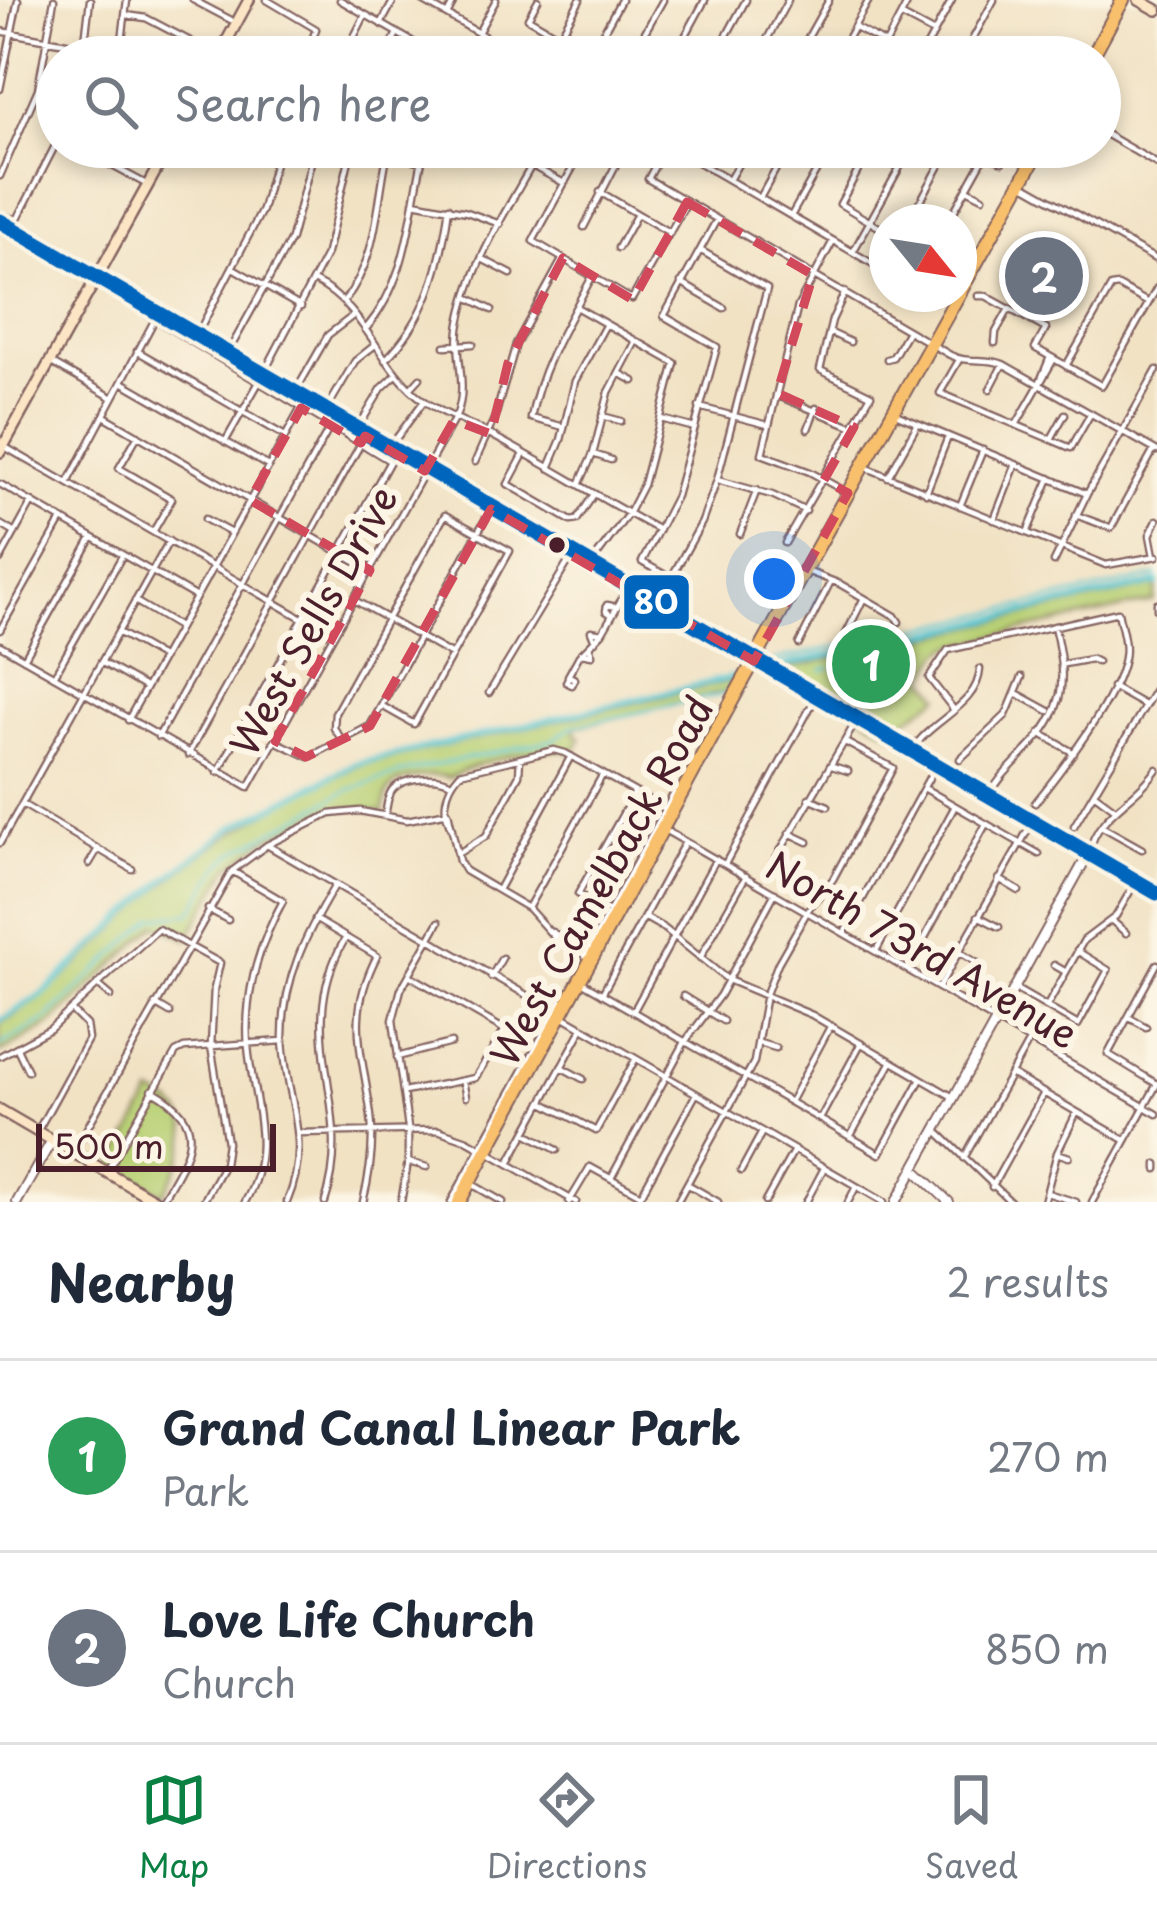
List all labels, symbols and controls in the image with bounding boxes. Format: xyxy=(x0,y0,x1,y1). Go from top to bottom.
search box xyxy=(36,36,1121,168)
text: Search here xyxy=(174,68,431,136)
icon: search xyxy=(78,69,144,135)
north arrow xyxy=(869,204,977,312)
pin: 2 xyxy=(1005,231,1083,321)
street label: West Sells Drive xyxy=(213,474,411,766)
unlabelled marker xyxy=(546,534,568,556)
your location xyxy=(744,549,804,609)
line badge: 80 xyxy=(622,573,691,631)
text: 80 xyxy=(633,575,679,625)
pin: 1 xyxy=(832,619,910,709)
street label: West Camelback Road xyxy=(474,684,726,1076)
street label: North 73rd Avenue xyxy=(756,835,1090,1061)
scale bar xyxy=(36,1118,276,1171)
text: 500 m xyxy=(54,1120,164,1170)
text: Nearby xyxy=(48,1242,235,1319)
text: 2 results xyxy=(947,1251,1109,1310)
text: Grand Canal Linear Park xyxy=(162,1392,740,1460)
text: 1 xyxy=(78,1426,96,1485)
text: 270 m xyxy=(987,1426,1109,1485)
text: Park xyxy=(162,1460,249,1519)
text: Love Life Church xyxy=(162,1584,535,1652)
text: 2 xyxy=(73,1618,101,1677)
text: 850 m xyxy=(985,1618,1109,1677)
text: Church xyxy=(162,1652,296,1711)
tab: Map xyxy=(139,1767,209,1889)
tab: Directions xyxy=(487,1767,647,1889)
tab: Saved xyxy=(925,1767,1018,1889)

